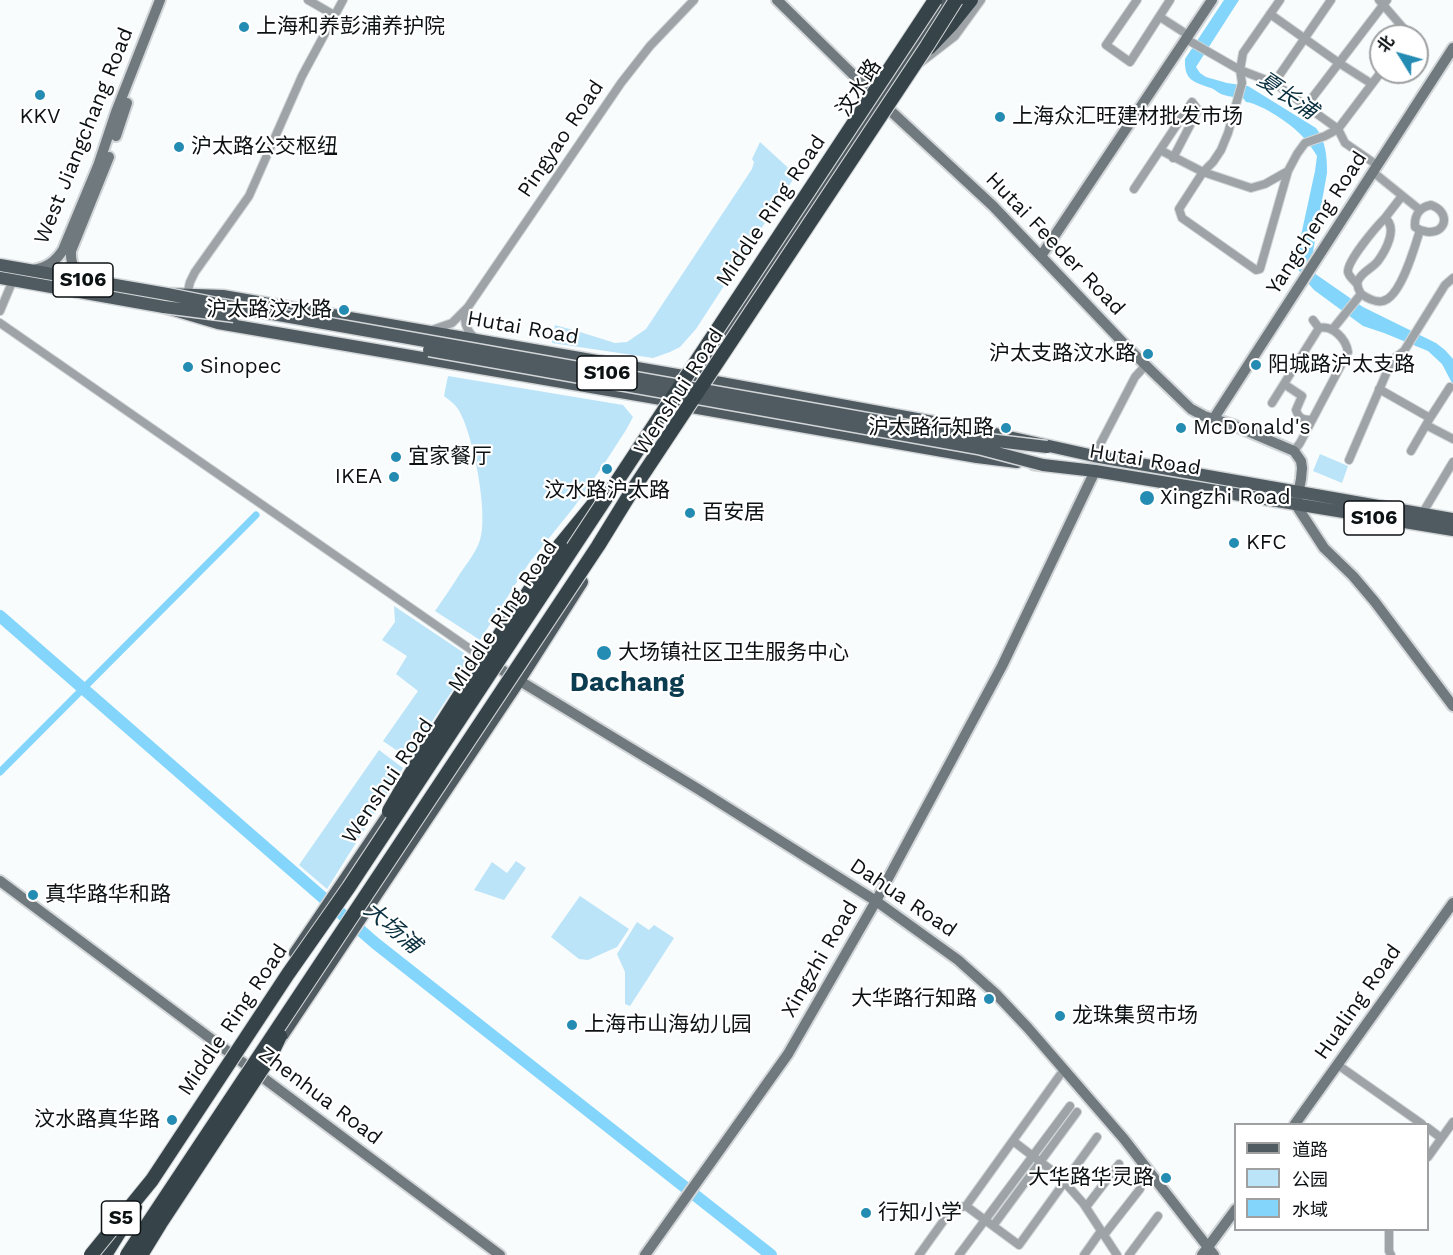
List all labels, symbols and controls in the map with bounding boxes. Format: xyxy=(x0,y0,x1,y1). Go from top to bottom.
place label: 上海和养彭浦养护院 xyxy=(256,14,445,40)
marker: 上海和养彭浦养护院 xyxy=(237,20,251,34)
street label: West Jiangchang Road xyxy=(29,24,139,248)
north arrow xyxy=(1369,24,1429,84)
text: 北 xyxy=(1373,32,1398,56)
street label: 汶水路 xyxy=(831,55,887,121)
water label: 夏长浦 xyxy=(1252,67,1322,125)
street label: Pingyao Road xyxy=(513,76,609,202)
marker: KKV xyxy=(33,88,47,102)
place label: KKV xyxy=(19,104,61,130)
place label: 上海众汇旺建材批发市场 xyxy=(1012,104,1243,130)
marker: 上海众汇旺建材批发市场 xyxy=(993,110,1007,124)
street label: Middle Ring Road xyxy=(711,130,831,292)
place label: 沪太路公交枢纽 xyxy=(191,134,338,160)
marker: 沪太路公交枢纽 xyxy=(172,140,186,154)
street label: Yangcheng Road xyxy=(1261,147,1373,299)
street label: Hutai Feeder Road xyxy=(980,167,1130,321)
road number: S106 xyxy=(53,263,113,297)
place label: 沪太路汶水路 xyxy=(206,297,332,323)
marker: 沪太路汶水路 xyxy=(337,303,351,317)
street label: Hutai Road xyxy=(465,306,581,350)
street label: Wenshui Road xyxy=(629,324,729,460)
place label: 沪太支路汶水路 xyxy=(989,341,1136,367)
marker: 沪太支路汶水路 xyxy=(1141,347,1155,361)
place label: 阳城路沪太支路 xyxy=(1268,352,1415,378)
place label: Sinopec xyxy=(200,354,282,380)
road number: S106 xyxy=(577,356,637,390)
marker: 阳城路沪太支路 xyxy=(1249,358,1263,372)
marker: Sinopec xyxy=(181,360,195,374)
place label: 沪太路行知路 xyxy=(868,415,994,441)
place label: McDonald's xyxy=(1193,415,1310,441)
marker: 沪太路行知路 xyxy=(999,421,1013,435)
marker: McDonald's xyxy=(1174,421,1188,435)
street label: Hutai Road xyxy=(1087,439,1203,481)
place label: 宜家餐厅 xyxy=(408,444,492,470)
marker: 宜家餐厅 xyxy=(389,450,403,464)
marker: 汶水路沪太路 xyxy=(600,462,614,476)
place label: IKEA xyxy=(335,464,382,490)
marker: IKEA xyxy=(387,470,401,484)
place label: 汶水路沪太路 xyxy=(544,478,670,504)
place label: Xingzhi Road xyxy=(1160,485,1291,511)
marker: Xingzhi Road xyxy=(1138,489,1156,507)
place label: 百安居 xyxy=(702,500,765,526)
road number: S106 xyxy=(1344,501,1404,535)
marker: 百安居 xyxy=(683,506,697,520)
place label: KFC xyxy=(1246,530,1287,556)
street label: Middle Ring Road xyxy=(443,535,563,697)
marker: KFC xyxy=(1227,536,1241,550)
place label: 大场镇社区卫生服务中心 xyxy=(618,640,849,666)
marker: 大场镇社区卫生服务中心 xyxy=(595,644,613,662)
district label: Dachang xyxy=(570,667,684,699)
street label: Wenshui Road xyxy=(337,714,439,848)
street label: Dahua Road xyxy=(845,853,961,943)
place label: 真华路华和路 xyxy=(45,882,171,908)
marker: 真华路华和路 xyxy=(26,888,40,902)
street label: Xingzhi Road xyxy=(776,896,864,1022)
water label: 大场浦 xyxy=(358,897,426,959)
street label: Middle Ring Road xyxy=(173,939,293,1101)
street label: Hualing Road xyxy=(1309,940,1407,1064)
place label: 大华路行知路 xyxy=(851,986,977,1012)
marker: 大华路行知路 xyxy=(982,992,996,1006)
place label: 龙珠集贸市场 xyxy=(1072,1003,1198,1029)
marker: 龙珠集贸市场 xyxy=(1053,1009,1067,1023)
place label: 上海市山海幼儿园 xyxy=(584,1012,752,1038)
marker: 上海市山海幼儿园 xyxy=(565,1018,579,1032)
street label: Zhenhua Road xyxy=(253,1042,387,1150)
place label: 汶水路真华路 xyxy=(34,1107,160,1133)
marker: 汶水路真华路 xyxy=(165,1113,179,1127)
legend xyxy=(1234,1123,1429,1231)
text: 道路 xyxy=(1292,1139,1328,1160)
place label: 大华路华灵路 xyxy=(1028,1165,1154,1191)
text: 公园 xyxy=(1292,1169,1328,1190)
marker: 大华路华灵路 xyxy=(1159,1171,1173,1185)
text: 水域 xyxy=(1292,1199,1328,1220)
place label: 行知小学 xyxy=(878,1200,962,1226)
road number: S5 xyxy=(102,1201,140,1235)
marker: 行知小学 xyxy=(859,1206,873,1220)

